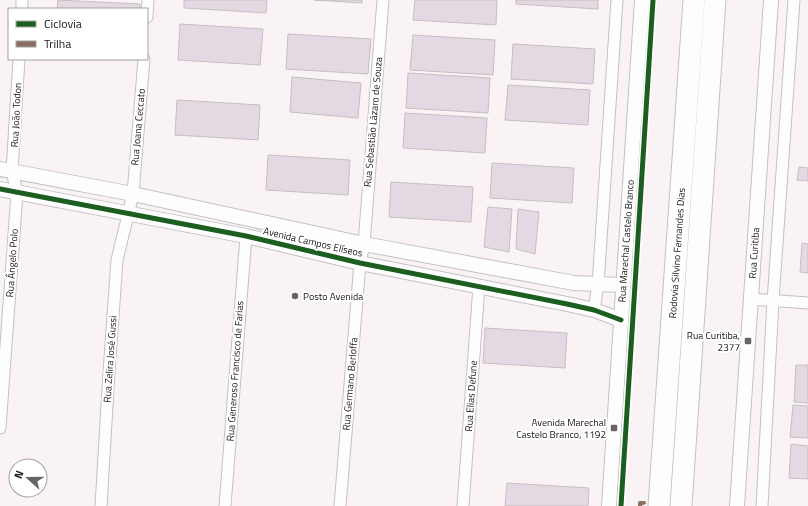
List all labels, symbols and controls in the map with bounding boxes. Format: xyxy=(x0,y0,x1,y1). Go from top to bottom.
legend xyxy=(8,8,148,60)
text: Ciclovia xyxy=(44,14,82,33)
text: Trilha xyxy=(44,34,71,53)
street label: Rua Sebastião Lázaro de Souza xyxy=(360,56,386,188)
street label: Rua João Todon xyxy=(7,82,25,148)
street label: Rua Joana Ceccato xyxy=(127,88,149,166)
street label: Rua Marechal Castelo Branco xyxy=(614,179,638,303)
street label: Rodovia Silvino Fernandes Dias xyxy=(665,187,689,319)
street label: Avenida Campos Elíseos xyxy=(262,223,364,261)
street label: Rua Curitiba xyxy=(745,227,763,279)
street label: Rua Ângelo Polo xyxy=(2,228,22,298)
place label: Posto Avenida xyxy=(303,289,363,304)
marker: Posto Avenida xyxy=(290,291,300,301)
street label: Rua Generoso Francisco de Farias xyxy=(223,300,247,442)
street label: Rua Zelira José Gussi xyxy=(99,315,121,403)
place label: Rua Curitiba, 2377 xyxy=(687,328,740,355)
marker: Rua Curitiba, 2377 xyxy=(743,336,753,346)
street label: Rua Germano Berloffa xyxy=(338,337,362,431)
street label: Rua Elias Defune xyxy=(461,360,481,432)
place label: Avenida Marechal Castelo Branco, 1192 xyxy=(516,415,606,442)
marker: Avenida Marechal Castelo Branco, 1192 xyxy=(609,423,619,433)
north arrow xyxy=(8,458,48,498)
text: N xyxy=(10,468,27,481)

